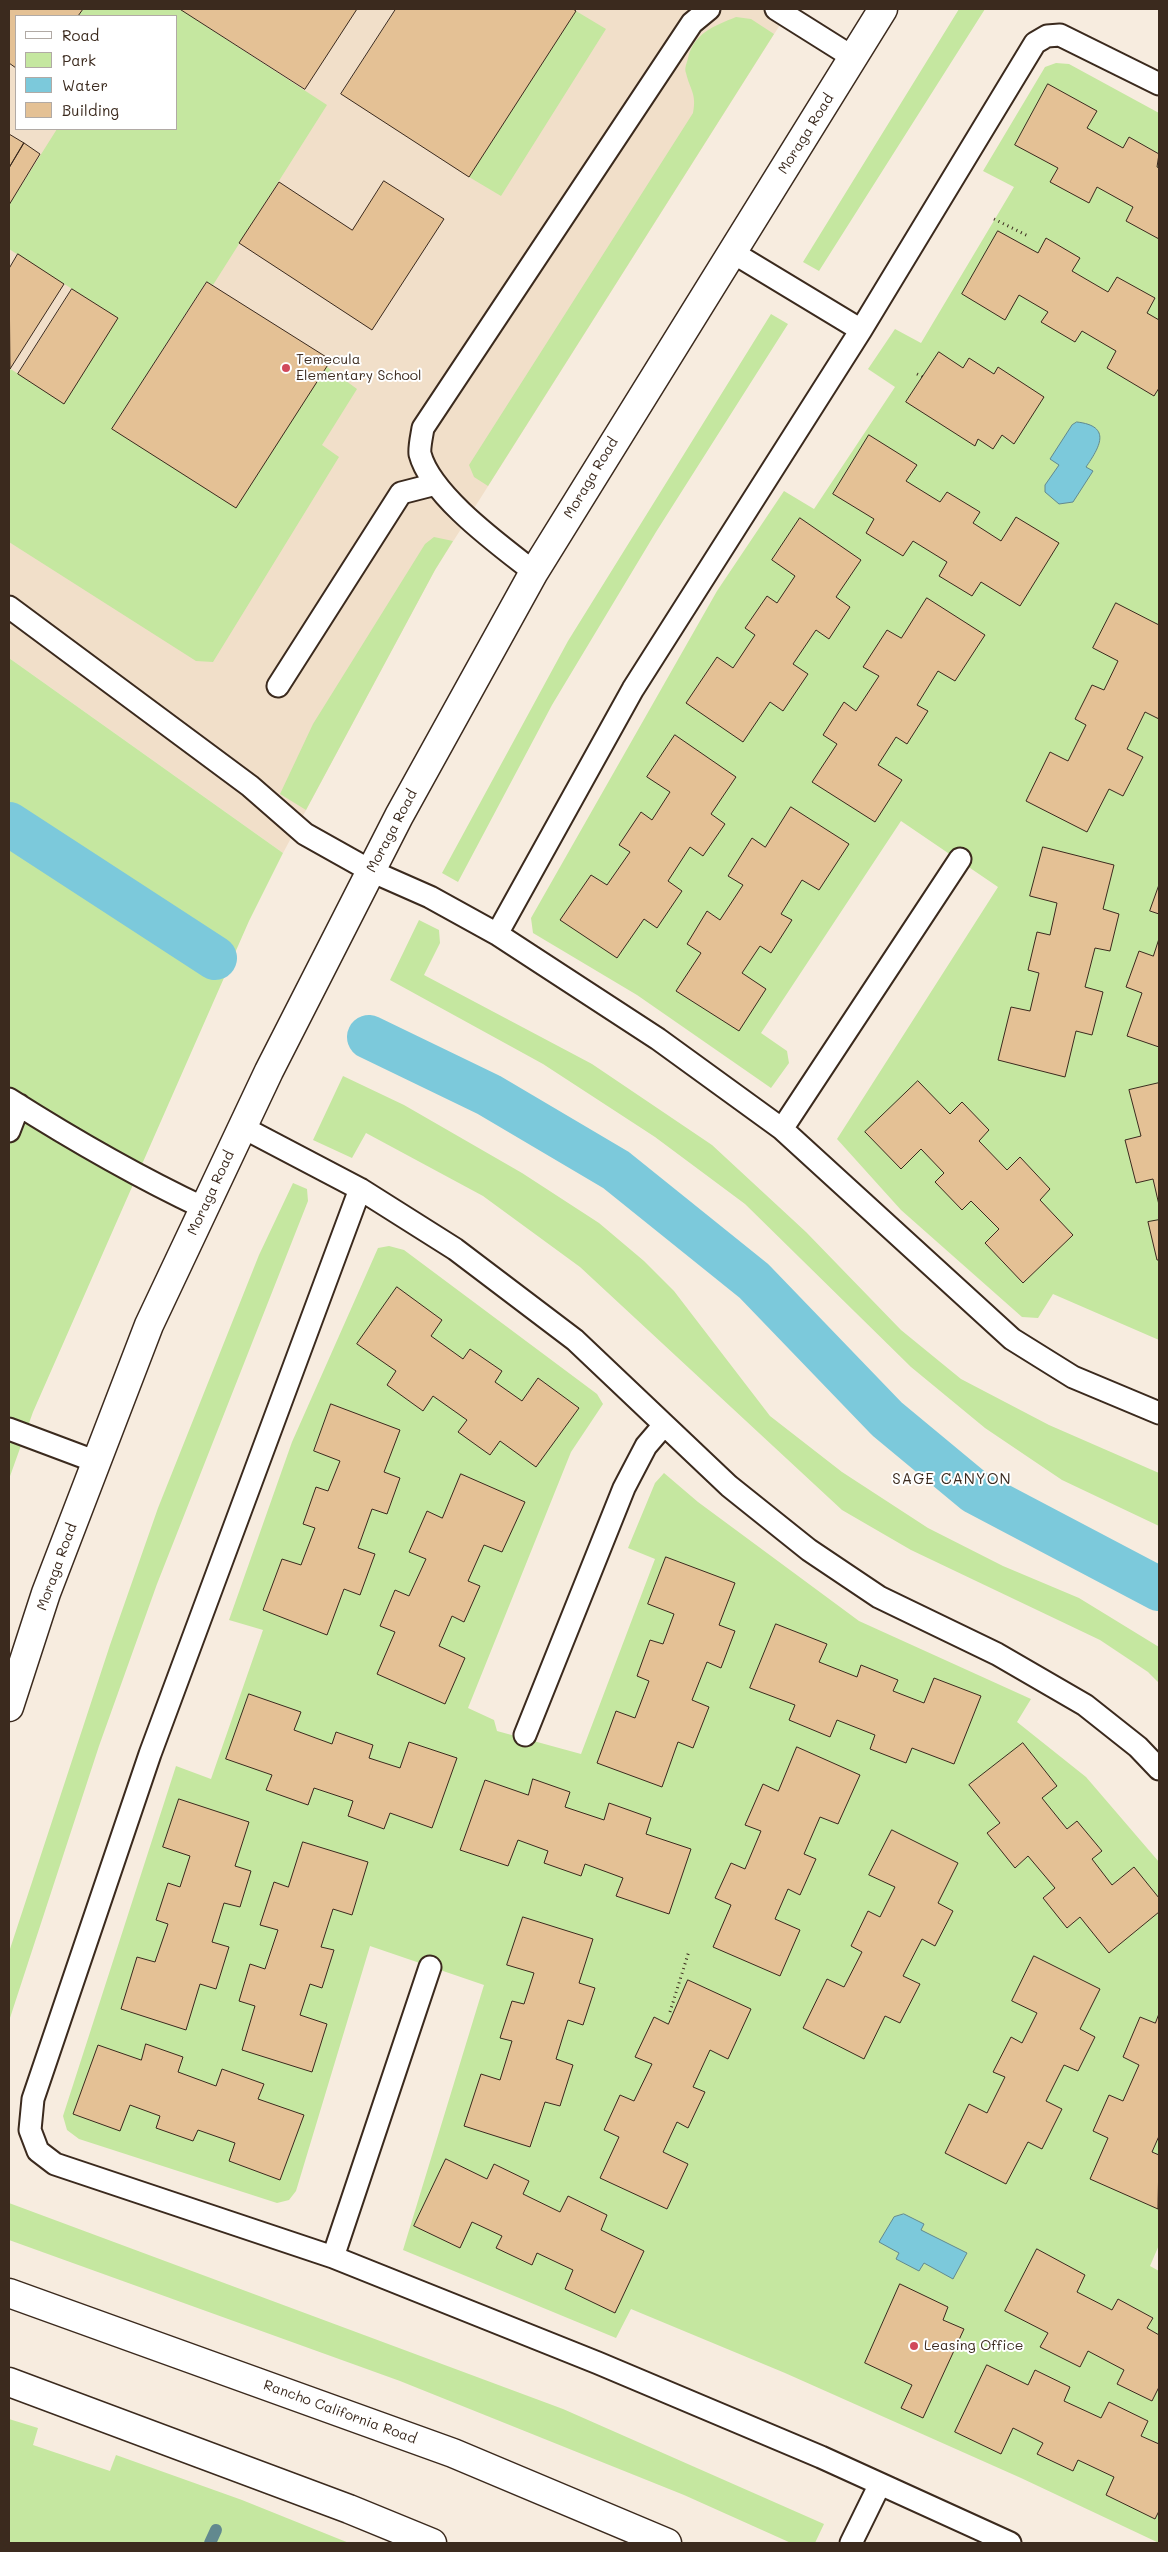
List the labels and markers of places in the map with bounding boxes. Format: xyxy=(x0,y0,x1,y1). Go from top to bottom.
place label: Temecula Elementary School xyxy=(296,352,422,384)
marker: Temecula Elementary School xyxy=(280,362,292,374)
place label: Leasing Office xyxy=(924,2338,1023,2354)
marker: Leasing Office xyxy=(908,2340,920,2352)

